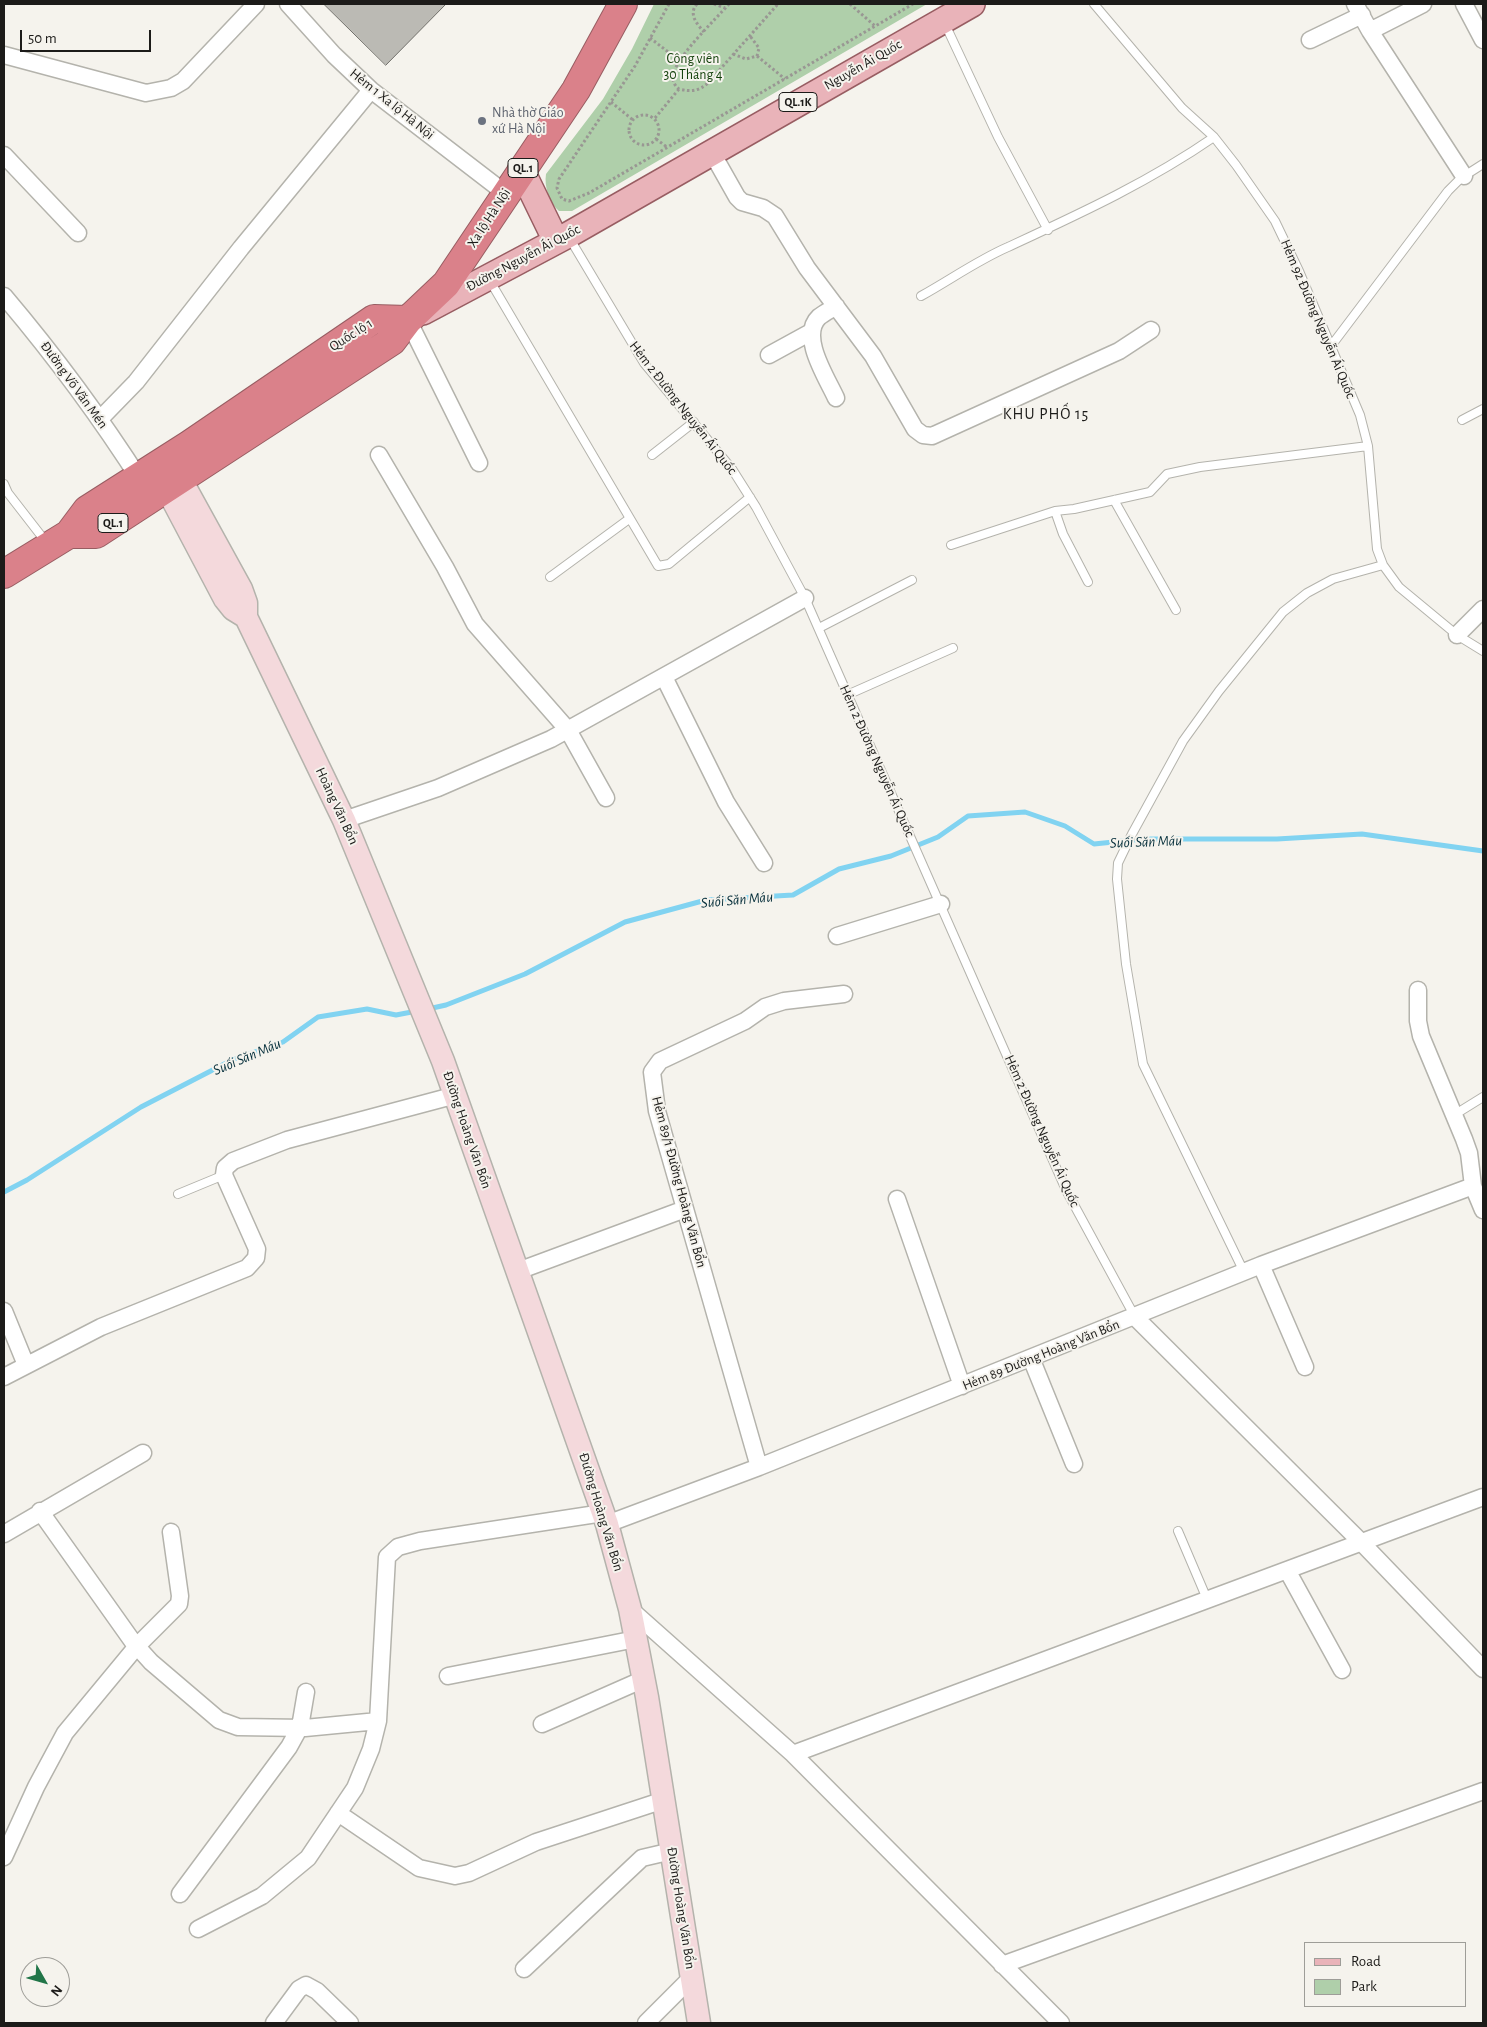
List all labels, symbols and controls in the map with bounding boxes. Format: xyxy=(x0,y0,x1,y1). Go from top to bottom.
scale bar xyxy=(22,20,154,52)
text: 50 m xyxy=(28,31,57,46)
street label: Nguyễn Ái Quốc xyxy=(821,36,905,94)
park label: Công viên 30 Tháng 4 xyxy=(664,51,722,84)
street label: Hẻm 1 Xa lộ Hà Nội xyxy=(346,65,438,143)
road number: QL.1K xyxy=(779,92,817,111)
place label: Nhà thờ Giáo xứ Hà Nội xyxy=(492,105,564,138)
marker: Nhà thờ Giáo xứ Hà Nội xyxy=(476,115,488,127)
road number: QL.1 xyxy=(508,158,538,178)
street label: Xa lộ Hà Nội xyxy=(464,185,514,251)
street label: Đường Nguyễn Ái Quốc xyxy=(463,221,583,295)
street label: Hẻm 92 Đường Nguyễn Ái Quốc xyxy=(1277,237,1359,401)
street label: Quốc lộ 1 xyxy=(326,315,376,355)
street label: Đường Võ Văn Mén xyxy=(37,338,111,432)
street label: Hẻm 2 Đường Nguyễn Ái Quốc xyxy=(626,338,740,478)
district label: KHU PHỐ 15 xyxy=(1002,404,1090,424)
road number: QL.1 xyxy=(98,514,128,532)
street label: Hẻm 2 Đường Nguyễn Ái Quốc xyxy=(836,682,918,840)
street label: Hoàng Văn Bổn xyxy=(312,765,362,847)
water label: Suối Săn Máu xyxy=(1110,832,1182,852)
water label: Suối Săn Máu xyxy=(700,888,774,912)
water label: Suối Săn Máu xyxy=(210,1035,284,1079)
street label: Hẻm 2 Đường Nguyễn Ái Quốc xyxy=(1001,1052,1083,1210)
street label: Đường Hoàng Văn Bổn xyxy=(439,1069,495,1191)
street label: Hẻm 89/1 Đường Hoàng Văn Bổn xyxy=(648,1094,710,1270)
street label: Hẻm 89 Đường Hoàng Văn Bổn xyxy=(960,1316,1122,1394)
street label: Đường Hoàng Văn Bổn xyxy=(575,1451,627,1573)
street label: Đường Hoàng Văn Bổn xyxy=(663,1846,699,1970)
legend xyxy=(1304,1942,1467,2007)
text: Road xyxy=(1351,1954,1381,1969)
north arrow xyxy=(20,1957,70,2007)
text: Park xyxy=(1351,1979,1377,1994)
text: N xyxy=(48,1982,65,1999)

